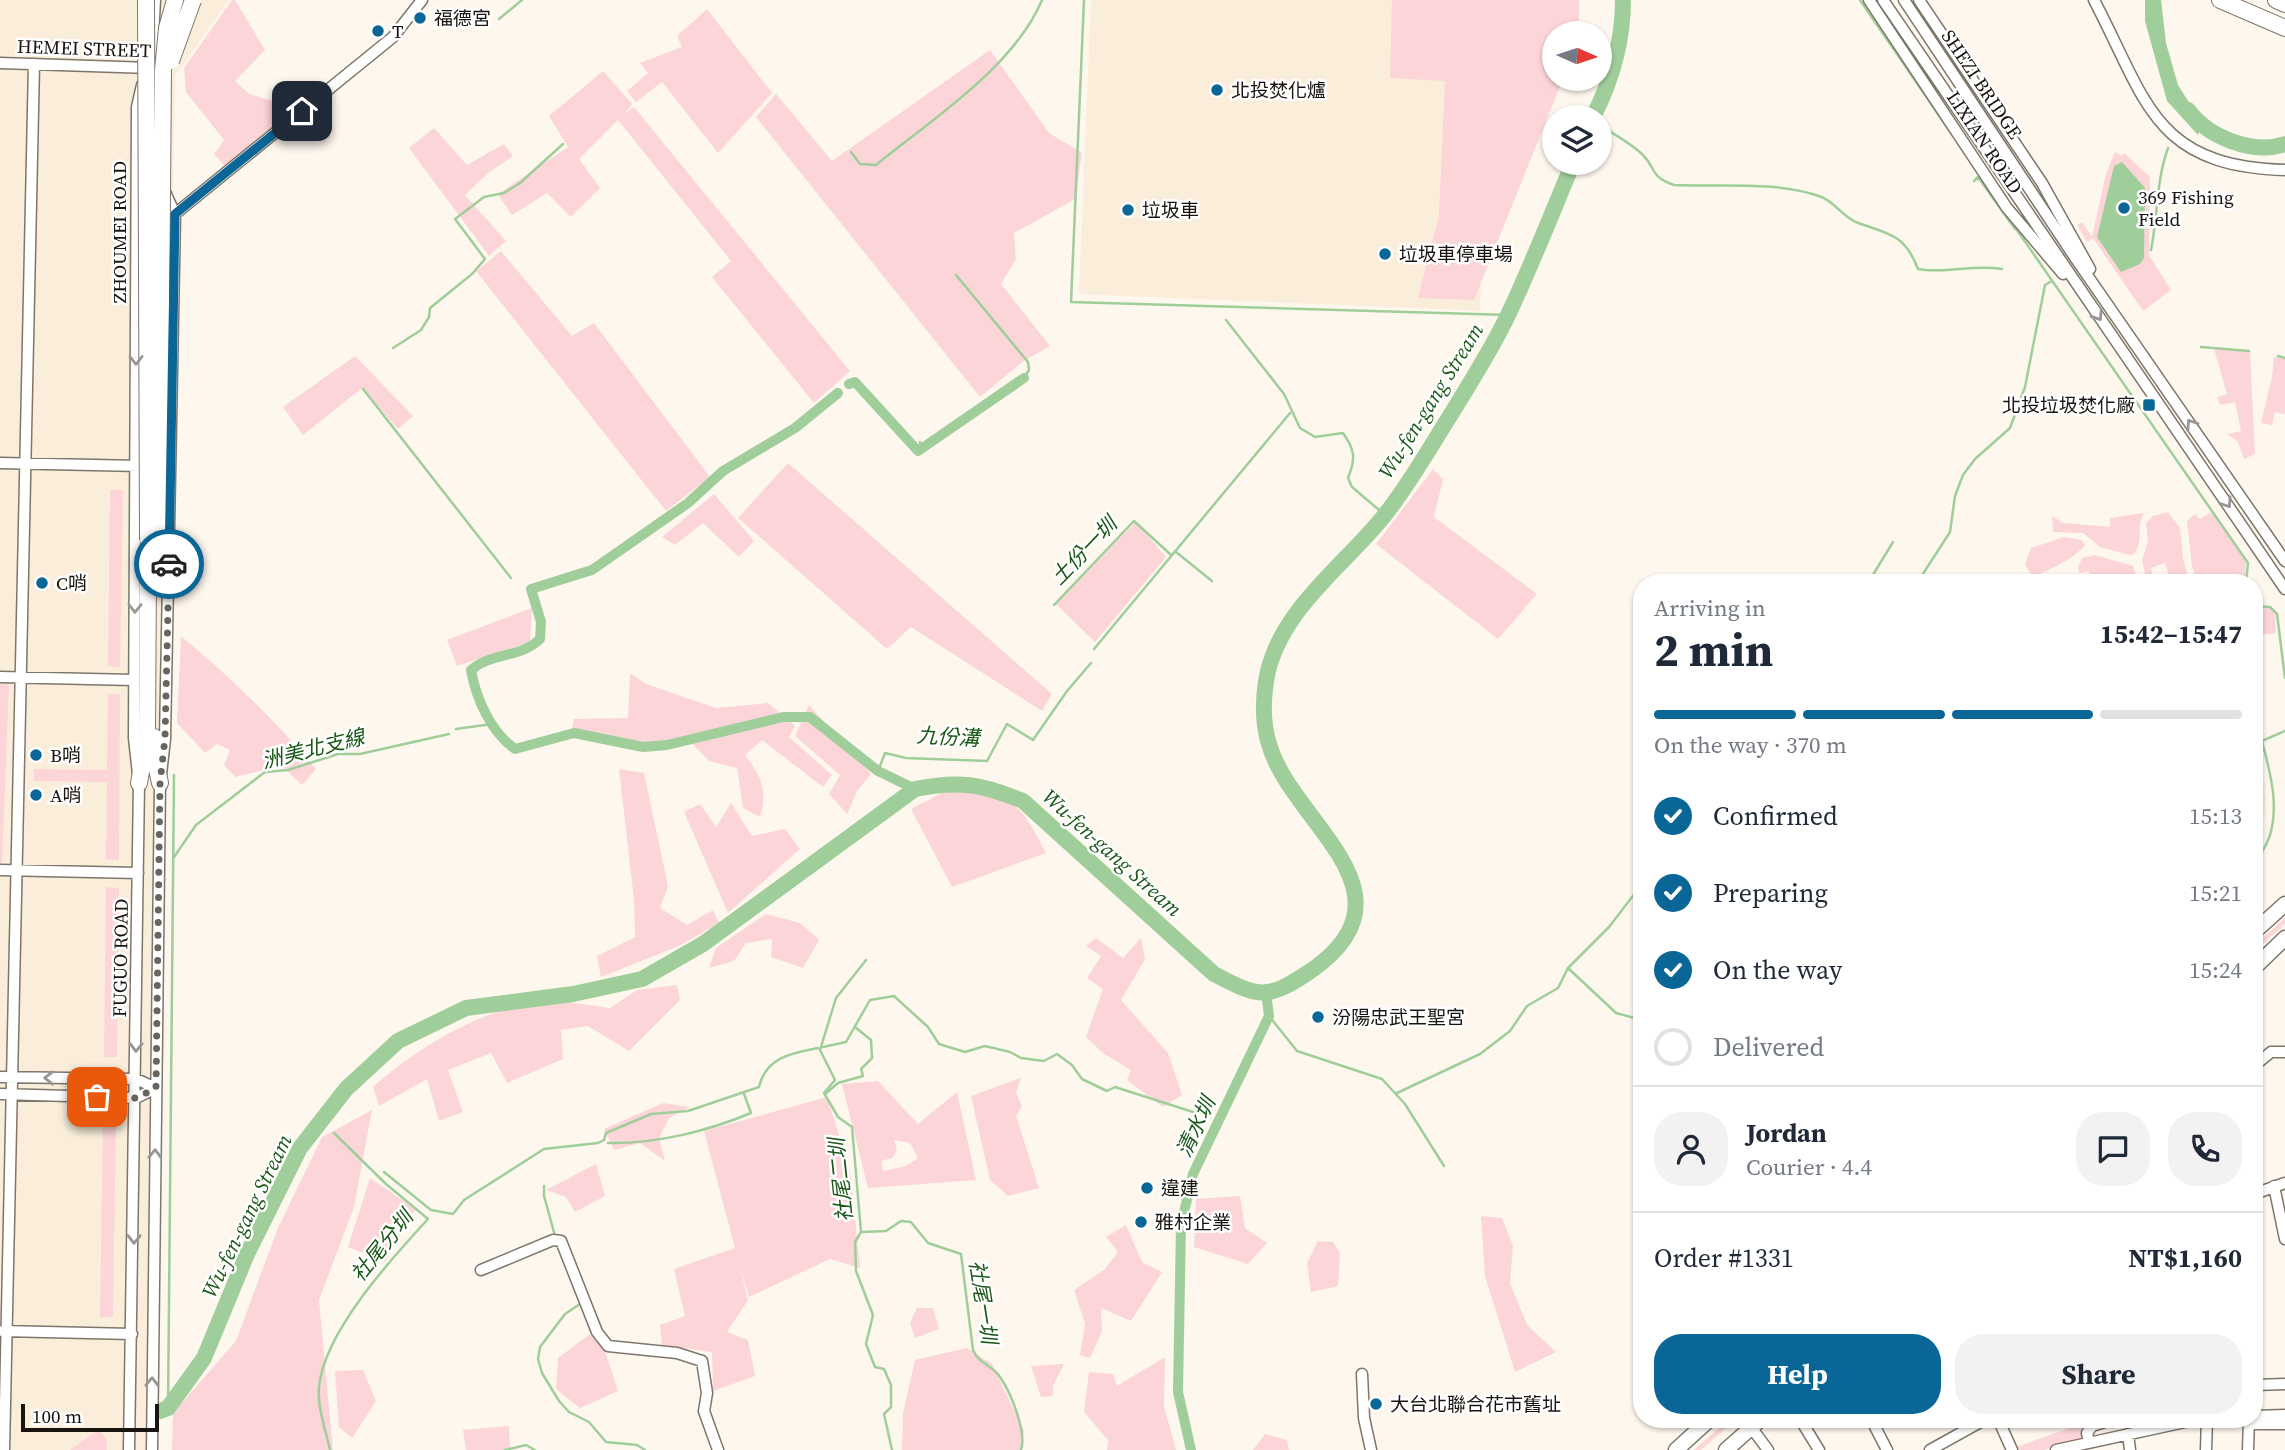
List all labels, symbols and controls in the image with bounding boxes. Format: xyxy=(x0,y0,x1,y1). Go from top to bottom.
place label: 福德宮 xyxy=(434,5,491,31)
marker: 福德宮 xyxy=(412,10,428,26)
place label: T xyxy=(392,18,404,44)
north arrow xyxy=(1542,21,1612,91)
map controls xyxy=(1542,21,1612,175)
marker: T xyxy=(370,23,386,39)
street label: SHEZI BRIDGE xyxy=(1936,24,2028,144)
street label: HEMEI STREET xyxy=(16,33,152,63)
place label: 北投焚化爐 xyxy=(1231,77,1326,103)
pin xyxy=(272,81,332,141)
marker: 北投焚化爐 xyxy=(1209,82,1225,98)
street label: LIXIAN ROAD xyxy=(1941,85,2029,199)
icon: home xyxy=(283,92,321,130)
button: layers xyxy=(1542,105,1612,175)
street label: ZHOUMEI ROAD xyxy=(106,161,132,303)
place label: 369 Fishing Field xyxy=(2138,184,2234,232)
place label: 垃圾車 xyxy=(1142,197,1199,223)
marker: 369 Fishing Field xyxy=(2116,200,2132,216)
marker: 垃圾車 xyxy=(1120,202,1136,218)
place label: 垃圾車停車場 xyxy=(1399,241,1513,267)
marker: 垃圾車停車場 xyxy=(1377,246,1393,262)
one-way arrow xyxy=(2090,308,2103,321)
water label: Wu-fen-gang Stream xyxy=(1371,317,1490,484)
one-way arrow xyxy=(128,355,144,365)
place label: 北投垃圾焚化廠 xyxy=(2002,392,2135,418)
marker: 北投垃圾焚化廠 xyxy=(2141,397,2157,413)
one-way arrow xyxy=(2187,419,2199,432)
one-way arrow xyxy=(2219,495,2231,508)
water label: 土份一圳 xyxy=(1044,508,1125,591)
courier xyxy=(134,529,204,599)
icon: car xyxy=(150,545,188,583)
place label: C哨 xyxy=(56,570,87,596)
marker: C哨 xyxy=(34,575,50,591)
text: Arriving in xyxy=(1654,592,1766,624)
one-way arrow xyxy=(127,603,143,614)
text: 15:42–15:47 xyxy=(2100,616,2242,652)
text: 2 min xyxy=(1654,618,1773,681)
water label: 九份溝 xyxy=(916,720,983,753)
water label: 洲美北支線 xyxy=(258,721,369,775)
text: On the way · 370 m xyxy=(1654,729,1847,761)
place label: B哨 xyxy=(50,742,81,768)
marker: B哨 xyxy=(28,747,44,763)
place label: A哨 xyxy=(50,782,82,808)
water label: Wu-fen-gang Stream xyxy=(1036,782,1188,923)
marker: A哨 xyxy=(28,787,44,803)
icon: check xyxy=(1654,797,1692,835)
text: Confirmed xyxy=(1713,798,1838,834)
text: 15:13 xyxy=(2189,800,2242,832)
icon: check xyxy=(1654,874,1692,912)
text: Preparing xyxy=(1713,875,1828,911)
text: 15:21 xyxy=(2189,877,2242,909)
street label: FUGUO ROAD xyxy=(106,898,134,1018)
icon: check xyxy=(1654,951,1692,989)
text: On the way xyxy=(1713,952,1842,988)
text: 15:24 xyxy=(2189,954,2242,986)
place label: 汾陽忠武王聖宮 xyxy=(1332,1004,1465,1030)
marker: 汾陽忠武王聖宮 xyxy=(1310,1009,1326,1025)
text: Delivered xyxy=(1713,1029,1824,1065)
one-way arrow xyxy=(128,1043,144,1053)
pin xyxy=(67,1067,127,1127)
one-way arrow xyxy=(44,1070,54,1086)
icon: bag xyxy=(78,1078,116,1116)
water label: 清水圳 xyxy=(1169,1089,1223,1161)
button: person xyxy=(1654,1112,1728,1186)
button: chat xyxy=(2076,1112,2150,1186)
button: phone xyxy=(2168,1112,2242,1186)
text: Jordan xyxy=(1746,1115,1827,1151)
water label: Wu-fen-gang Stream xyxy=(194,1129,299,1302)
water label: 社尾二圳 xyxy=(821,1134,859,1223)
one-way arrow xyxy=(147,1149,163,1159)
text: Courier · 4.4 xyxy=(1746,1151,1872,1183)
place label: 違建 xyxy=(1161,1175,1199,1201)
marker: 違建 xyxy=(1139,1180,1155,1196)
water label: 社尾分圳 xyxy=(344,1202,421,1287)
place label: 雅村企業 xyxy=(1155,1209,1231,1235)
marker: 雅村企業 xyxy=(1133,1214,1149,1230)
one-way arrow xyxy=(126,1235,142,1245)
text: Order #1331 xyxy=(1654,1240,1794,1276)
text: NT$1,160 xyxy=(2128,1240,2242,1276)
water label: 社尾一圳 xyxy=(963,1258,1005,1349)
button: Help xyxy=(1654,1334,1941,1414)
button: Share xyxy=(1955,1334,2242,1414)
one-way arrow xyxy=(145,1376,160,1387)
place label: 大台北聯合花市舊址 xyxy=(1390,1391,1561,1417)
marker: 大台北聯合花市舊址 xyxy=(1368,1396,1384,1412)
scale bar xyxy=(21,1401,159,1433)
text: 100 m xyxy=(32,1403,82,1429)

